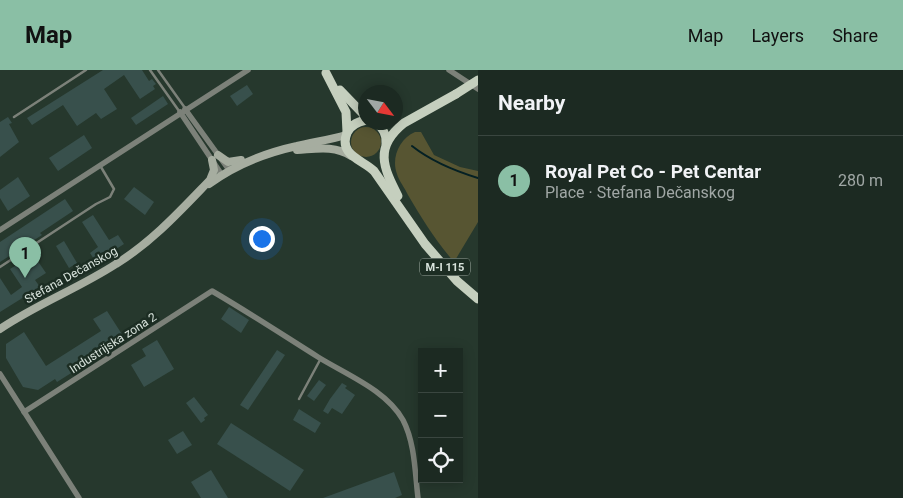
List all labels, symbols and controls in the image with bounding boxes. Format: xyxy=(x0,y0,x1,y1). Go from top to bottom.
text: Map xyxy=(25,21,72,49)
text: Map xyxy=(688,25,723,46)
text: Layers xyxy=(751,25,804,46)
text: Share xyxy=(832,25,878,46)
north arrow xyxy=(358,85,403,130)
text: Nearby xyxy=(498,91,565,115)
text: Royal Pet Co - Pet Centar xyxy=(545,160,761,183)
text: 1 xyxy=(509,171,519,190)
text: 280 m xyxy=(838,171,883,190)
text: Place · Stefana Dečanskog xyxy=(545,183,735,202)
your location xyxy=(249,226,275,252)
pin: 1 xyxy=(9,237,41,278)
street label: Stefana Dečanskog xyxy=(22,244,120,306)
road number: M-I 115 xyxy=(420,258,470,276)
street label: Industrijska zona 2 xyxy=(67,310,159,376)
map controls xyxy=(418,348,463,483)
button: + xyxy=(418,348,463,393)
button: − xyxy=(418,393,463,438)
button: locate xyxy=(418,438,463,483)

